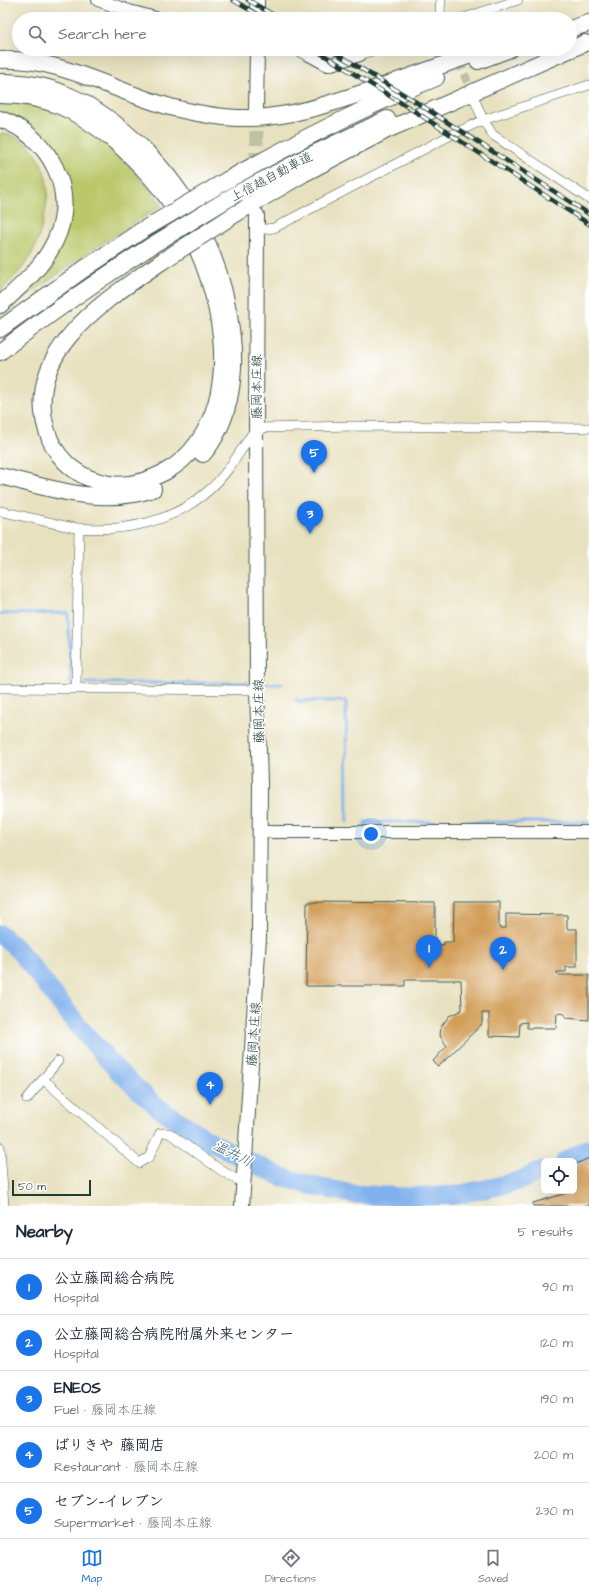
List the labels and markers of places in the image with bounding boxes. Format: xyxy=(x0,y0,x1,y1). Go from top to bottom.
pin: 5 xyxy=(301,440,327,473)
pin: 3 xyxy=(297,501,323,534)
pin: 1 xyxy=(416,935,442,968)
pin: 2 xyxy=(490,937,516,970)
pin: 4 xyxy=(197,1072,223,1105)

